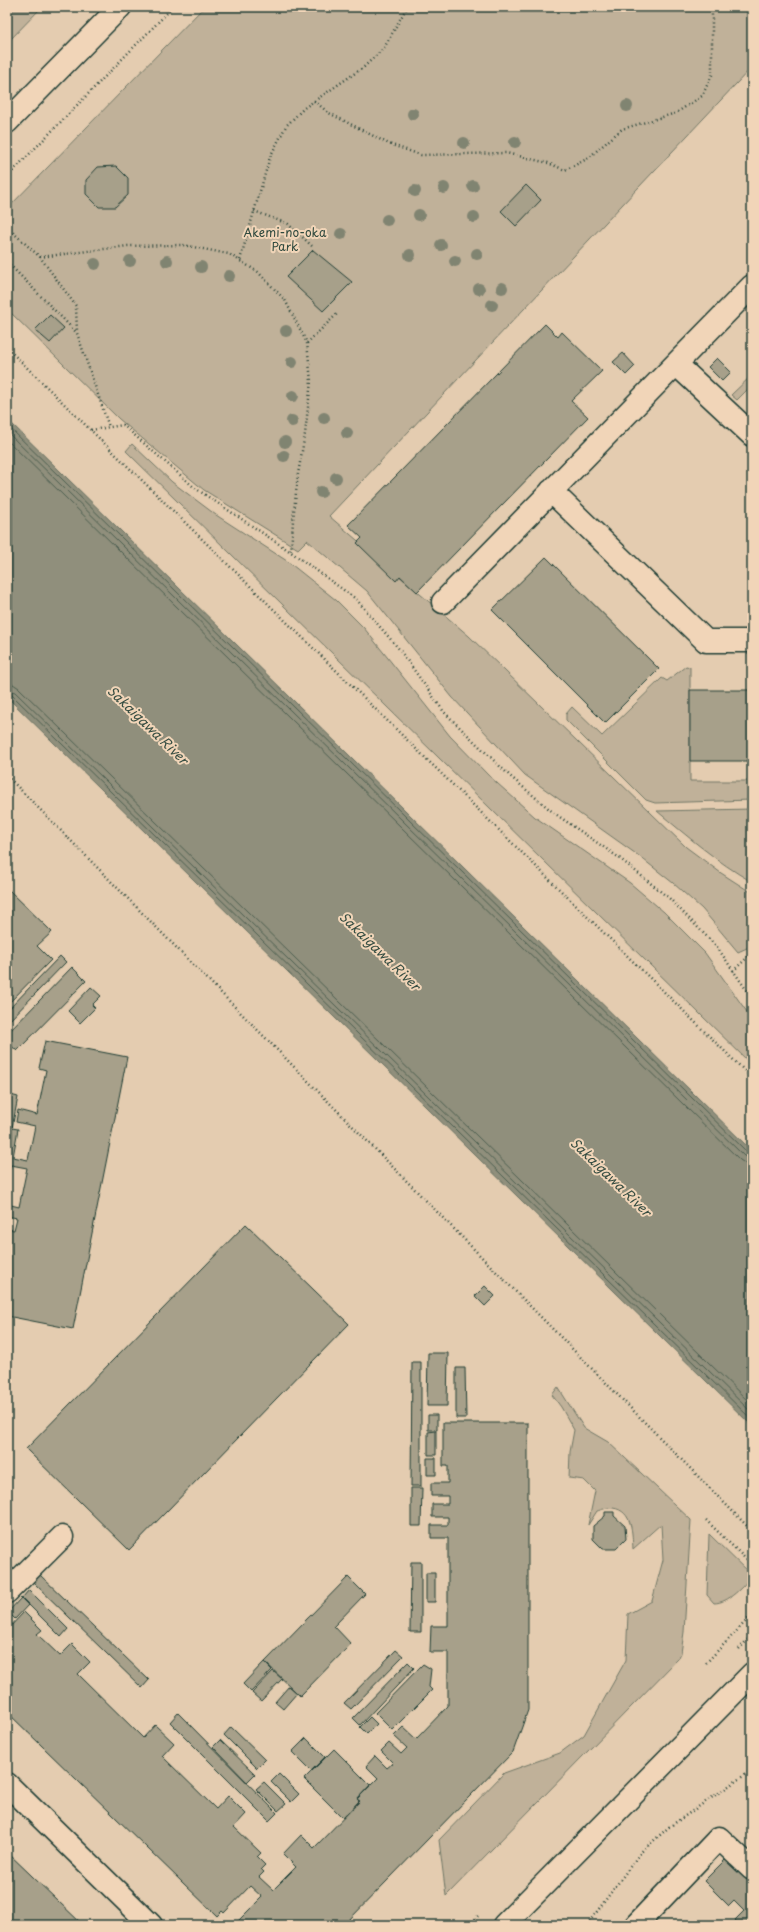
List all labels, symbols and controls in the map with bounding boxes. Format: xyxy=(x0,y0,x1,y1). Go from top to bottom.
park label: Akemi-no-oka Park xyxy=(244,223,327,255)
water label: Sakaigawa River xyxy=(104,681,194,770)
water label: Sakaigawa River xyxy=(336,907,426,996)
water label: Sakaigawa River xyxy=(567,1133,657,1222)

